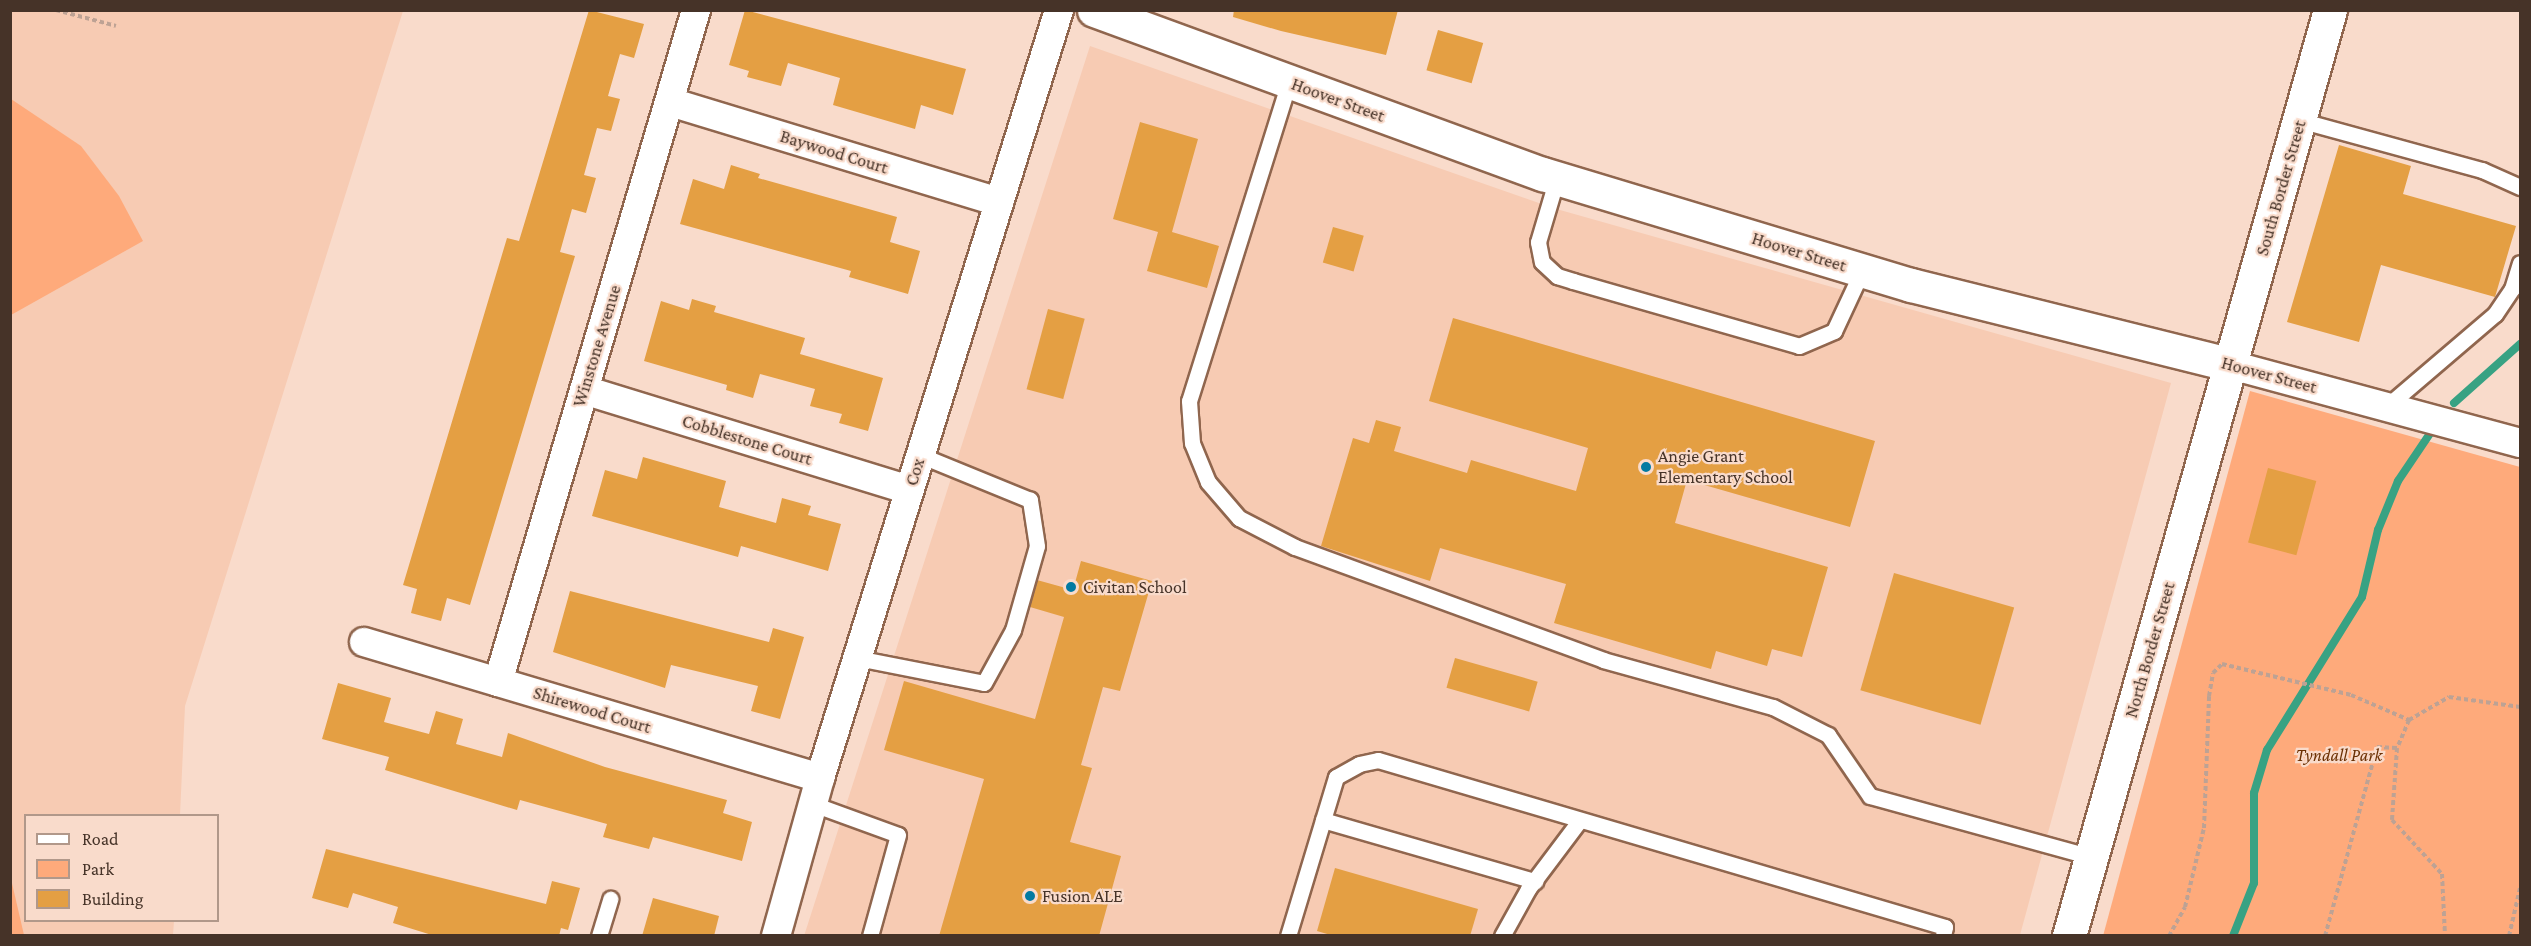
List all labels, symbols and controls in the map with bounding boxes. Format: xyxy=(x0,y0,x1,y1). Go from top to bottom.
street label: Hoover Street xyxy=(1288,73,1388,127)
street label: South Border Street xyxy=(2251,118,2311,258)
street label: Baywood Court xyxy=(777,125,891,179)
street label: Hoover Street xyxy=(1749,227,1849,277)
street label: Winstone Avenue xyxy=(568,282,626,410)
street label: Hoover Street xyxy=(2219,352,2319,398)
street label: Cobblestone Court xyxy=(679,410,815,470)
place label: Angie Grant Elementary School xyxy=(1658,446,1793,488)
street label: Cox xyxy=(901,456,929,488)
marker: Angie Grant Elementary School xyxy=(1639,460,1653,474)
place label: Civitan School xyxy=(1083,576,1187,598)
marker: Civitan School xyxy=(1064,580,1078,594)
street label: North Border Street xyxy=(2120,580,2180,720)
street label: Shirewood Court xyxy=(531,682,653,738)
park label: Tyndall Park xyxy=(2296,744,2382,766)
legend xyxy=(24,814,219,922)
text: Road xyxy=(82,829,119,849)
text: Park xyxy=(82,859,114,879)
place label: Fusion ALE xyxy=(1042,885,1123,907)
text: Building xyxy=(82,889,143,909)
marker: Fusion ALE xyxy=(1023,889,1037,903)

